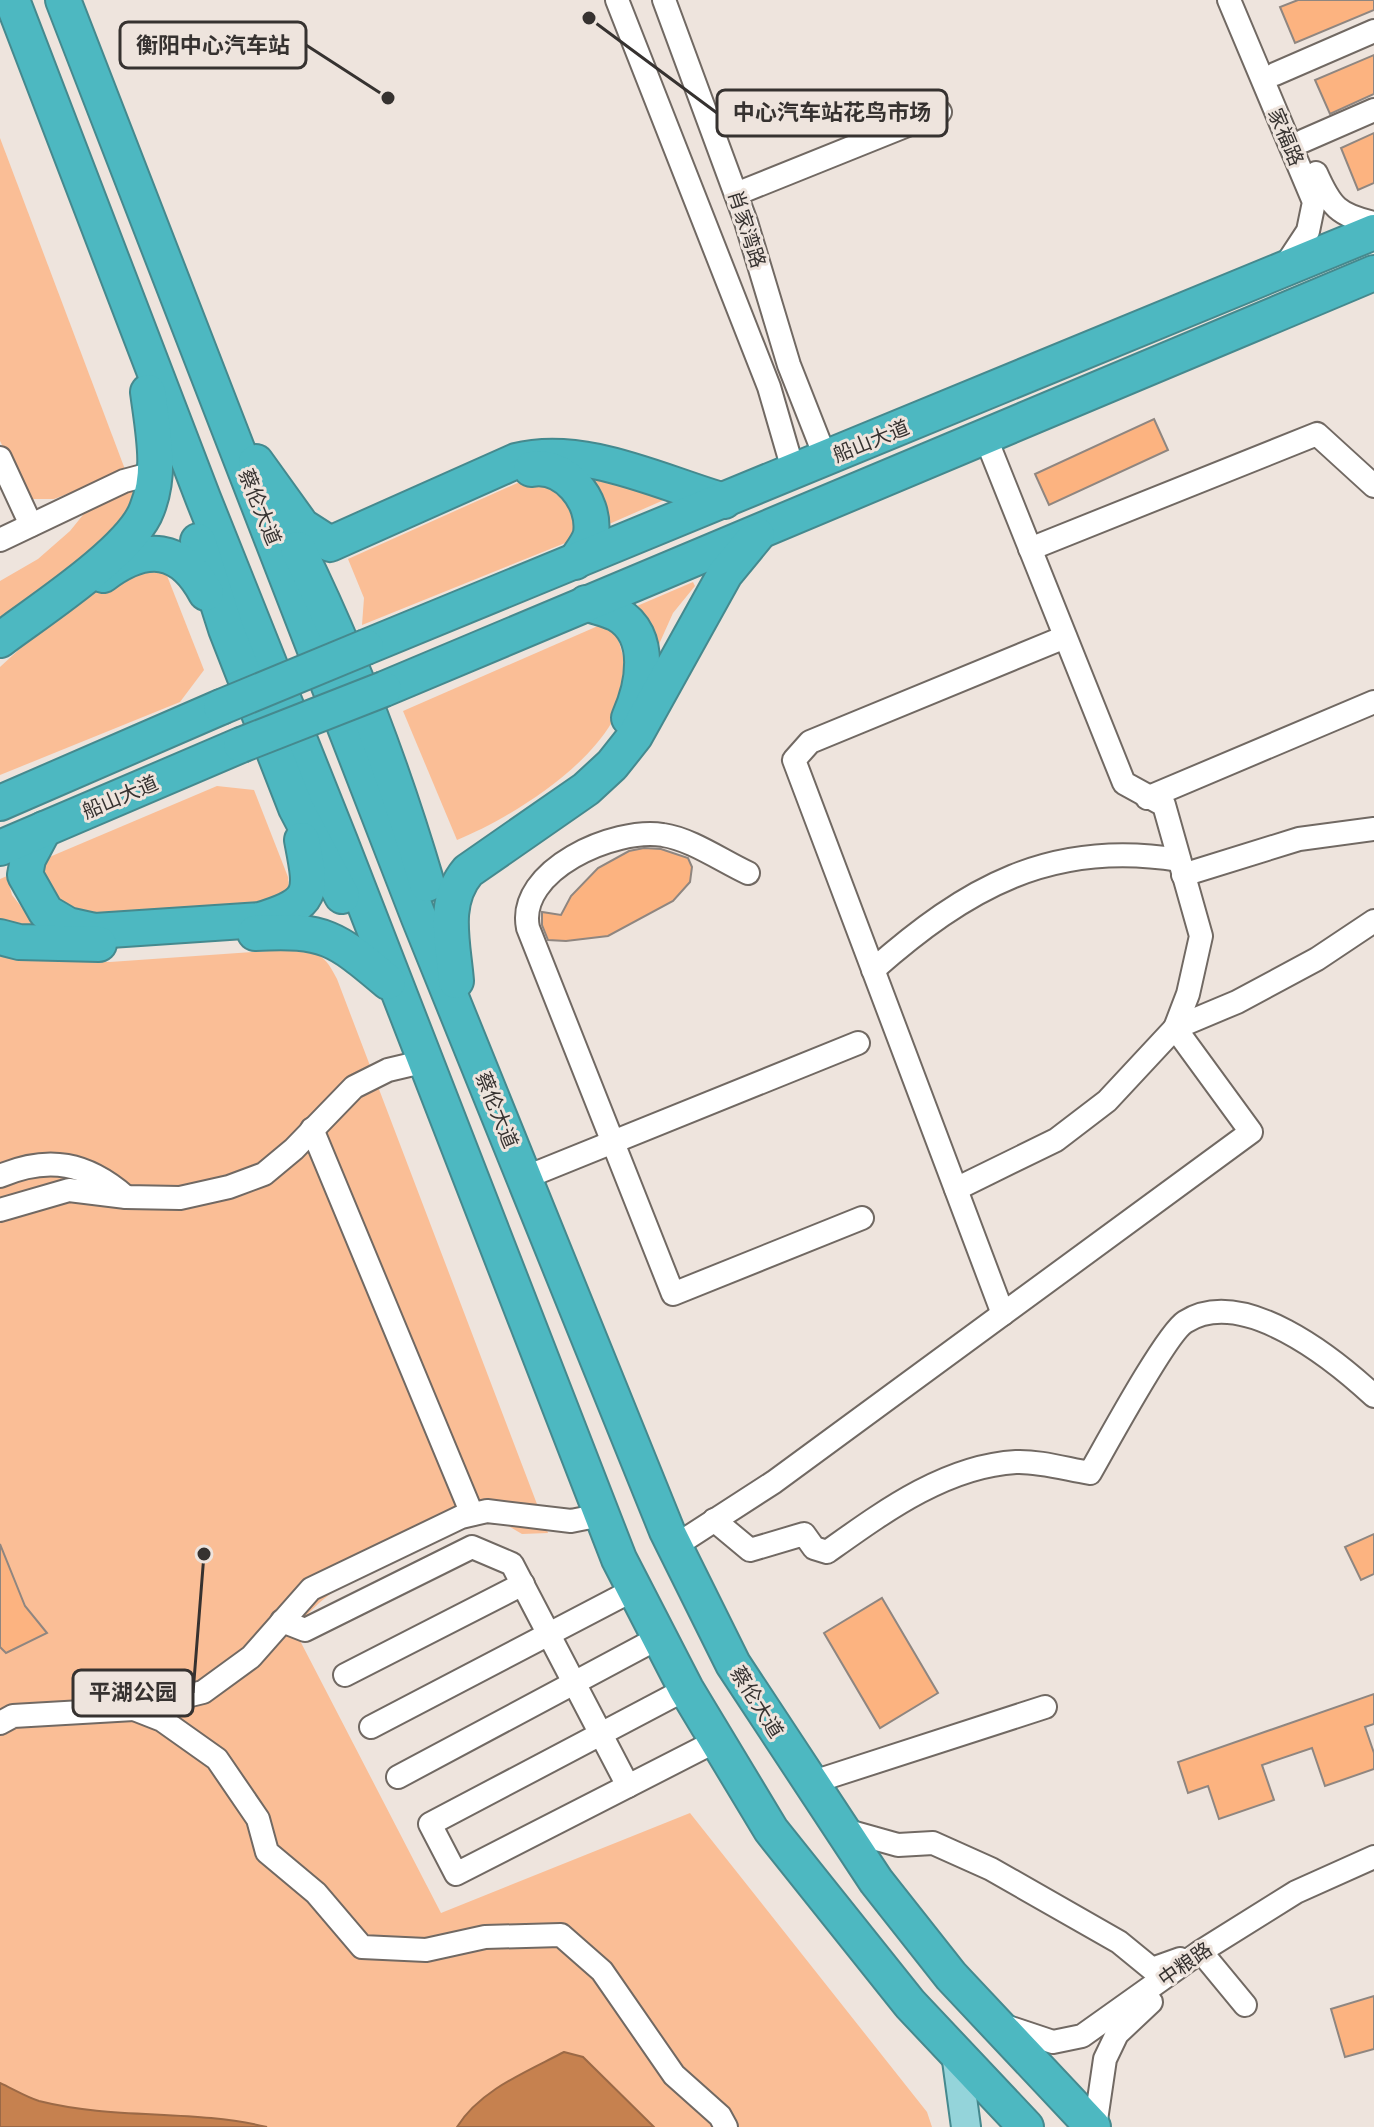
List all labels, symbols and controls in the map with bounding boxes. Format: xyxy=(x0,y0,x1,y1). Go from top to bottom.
callout: 衡阳中心汽车站 xyxy=(120,22,306,68)
text: 衡阳中心汽车站 xyxy=(136,33,290,58)
callout: 中心汽车站花鸟市场 xyxy=(717,90,947,136)
text: 中心汽车站花鸟市场 xyxy=(733,100,931,125)
street label: 家福路 xyxy=(1263,105,1309,169)
street label: 肖家湾路 xyxy=(723,187,771,271)
street label: 船山大道 xyxy=(829,415,913,467)
street label: 蔡伦大道 xyxy=(234,465,286,549)
street label: 船山大道 xyxy=(78,770,162,824)
street label: 蔡伦大道 xyxy=(471,1068,523,1152)
street label: 蔡伦大道 xyxy=(726,1662,788,1742)
callout: 平湖公园 xyxy=(73,1670,193,1716)
text: 平湖公园 xyxy=(89,1680,177,1705)
street label: 中粮路 xyxy=(1154,1937,1216,1991)

